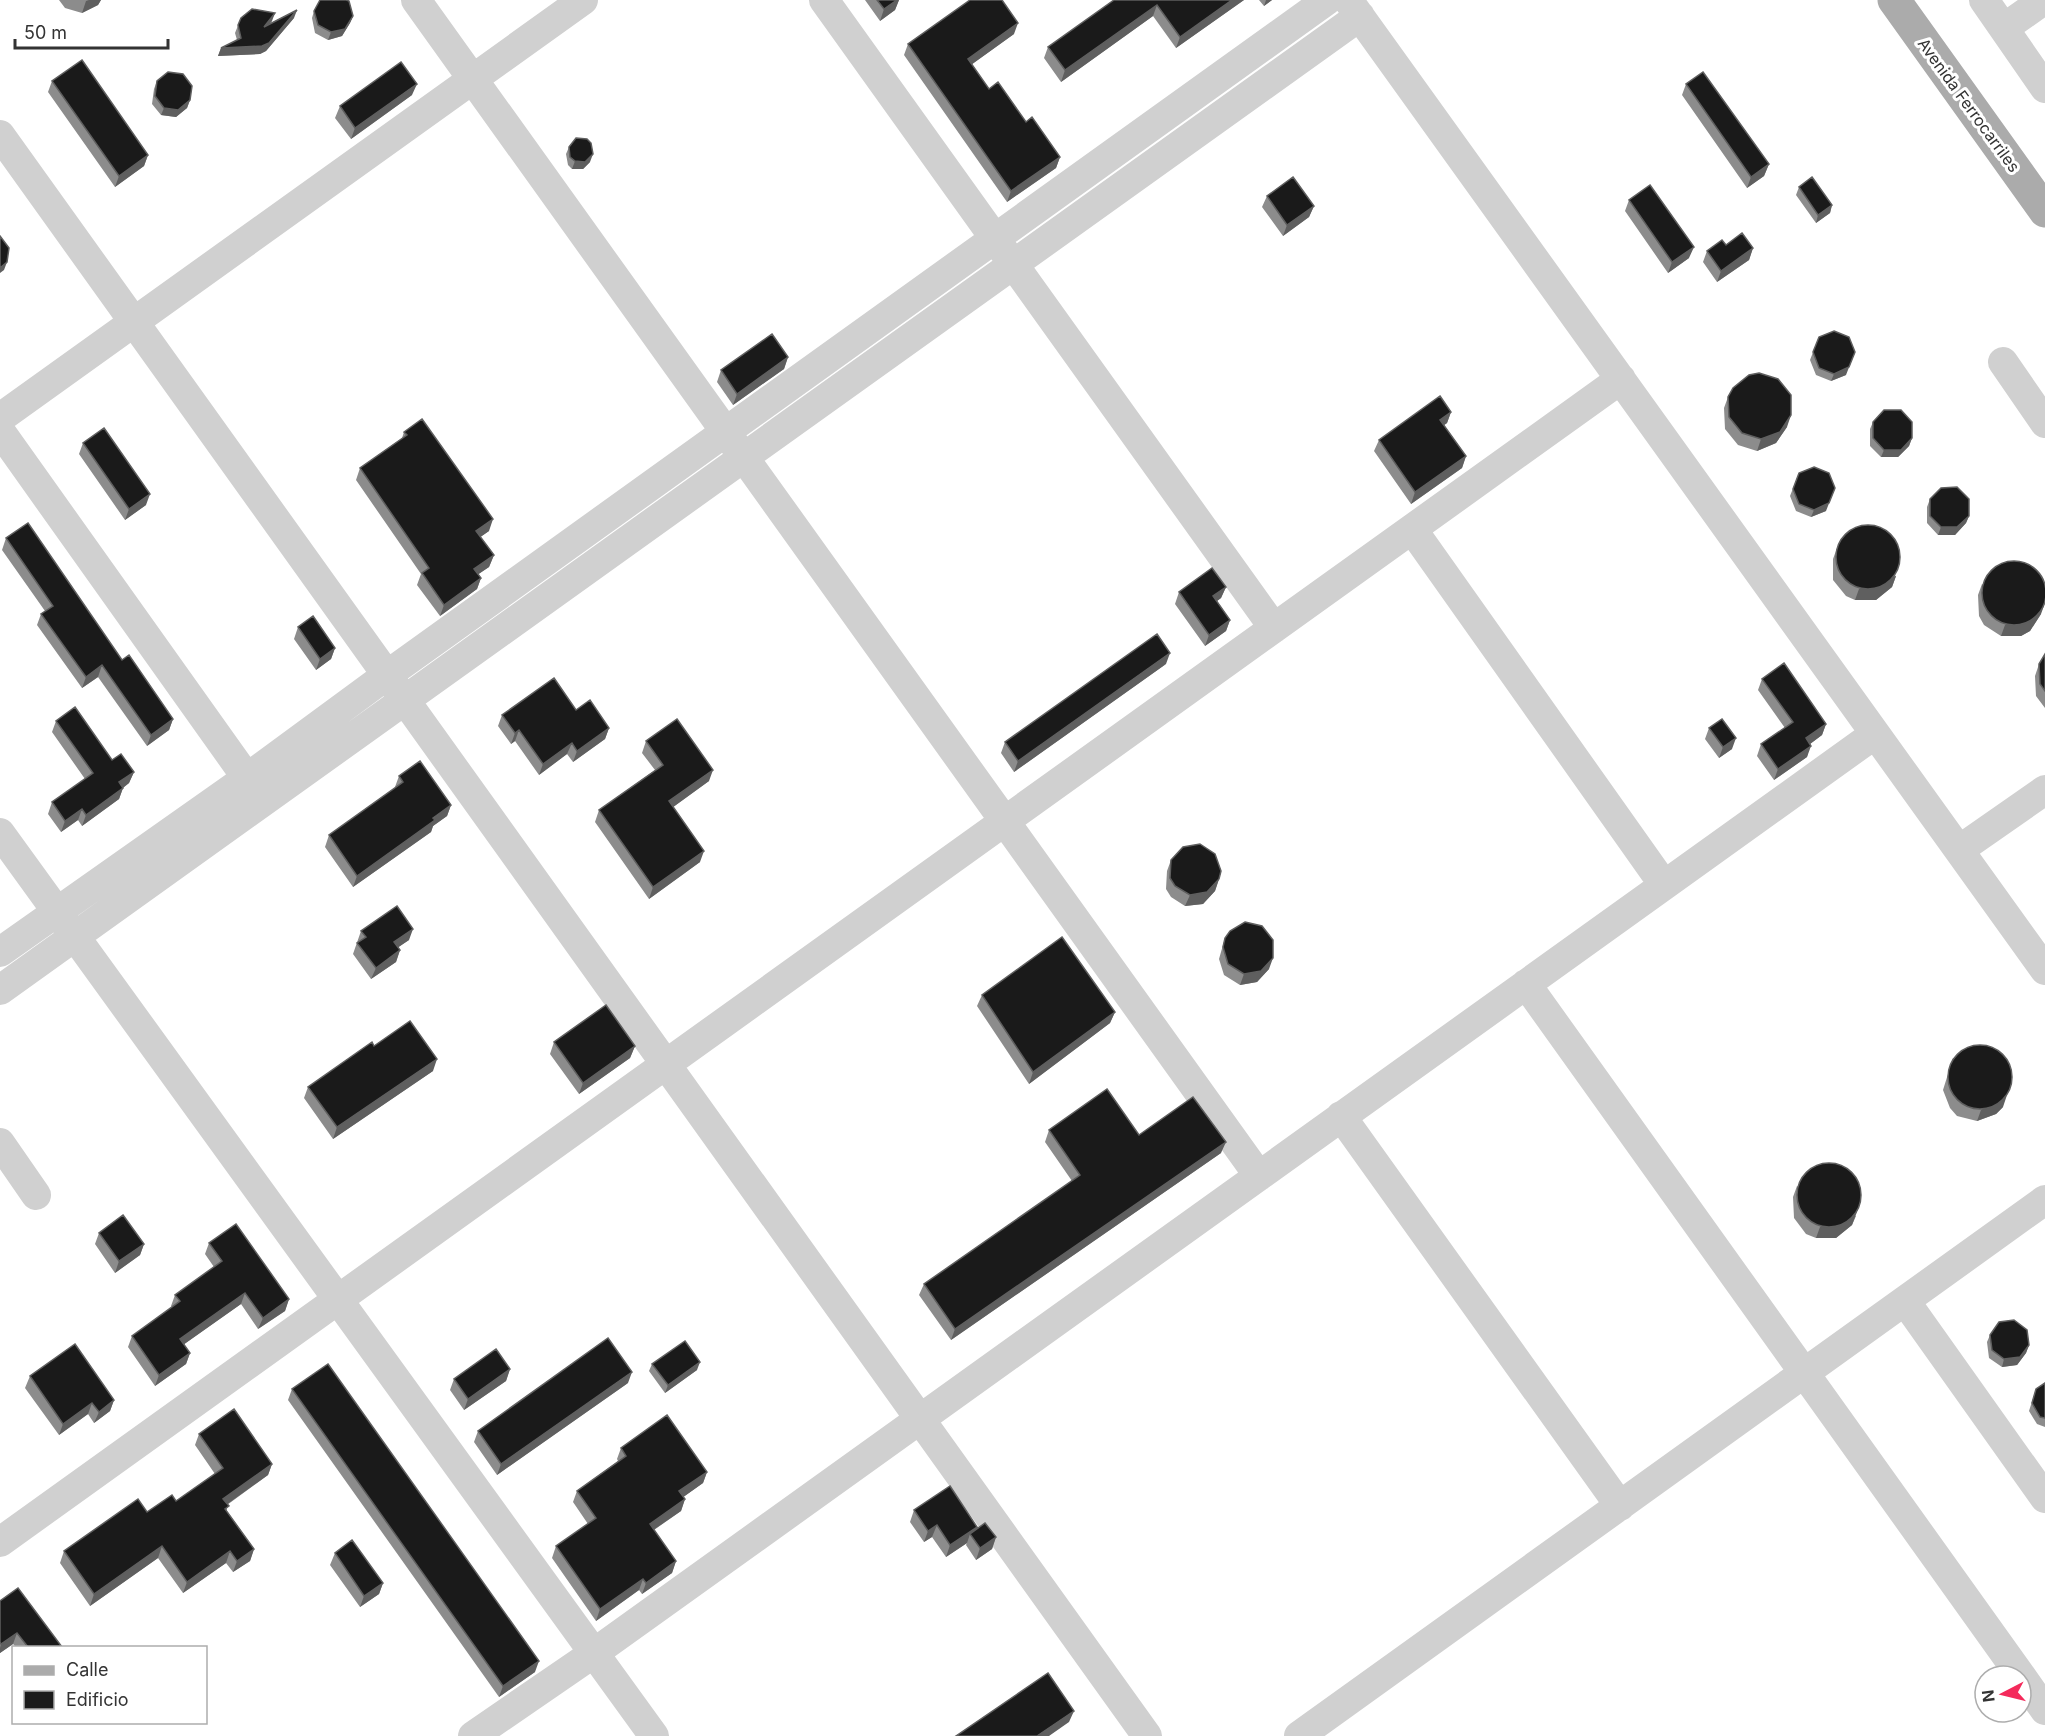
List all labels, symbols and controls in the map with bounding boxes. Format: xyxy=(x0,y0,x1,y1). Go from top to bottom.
scale bar xyxy=(15,12,168,50)
text: 50 m xyxy=(24,22,67,43)
street label: Avenida Ferrocarriles xyxy=(1914,34,2024,176)
legend xyxy=(12,1646,207,1724)
text: Calle xyxy=(66,1659,108,1680)
north arrow xyxy=(1973,1664,2033,1724)
text: Edificio xyxy=(66,1689,129,1710)
text: N xyxy=(1977,1689,1999,1703)

